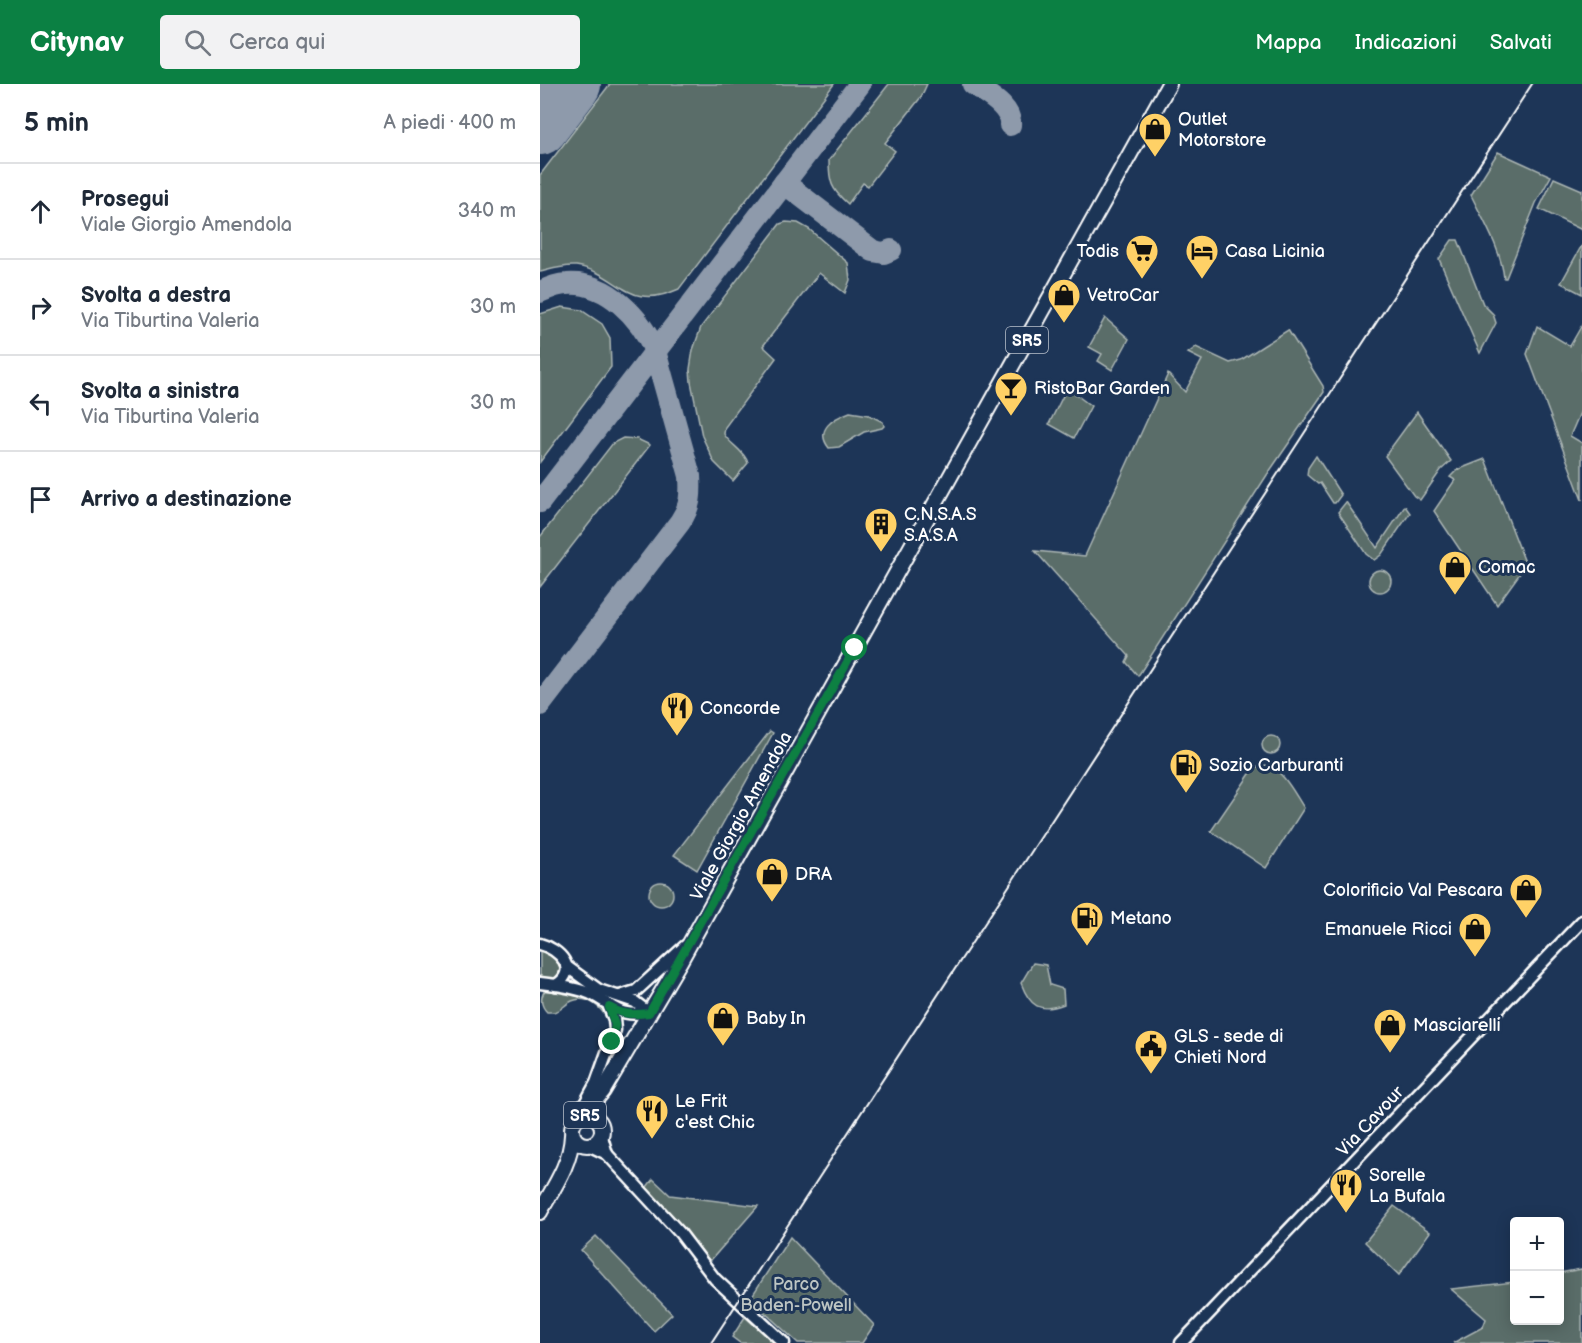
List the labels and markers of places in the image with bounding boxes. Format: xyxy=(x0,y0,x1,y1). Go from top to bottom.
place label: Outlet Motorstore xyxy=(1178,109,1267,151)
shop icon: Outlet Motorstore xyxy=(1137,111,1173,158)
supermarket icon: Todis xyxy=(1124,233,1160,280)
hotel icon: Casa Licinia xyxy=(1184,233,1220,280)
place label: Todis xyxy=(1076,241,1119,262)
place label: Casa Licinia xyxy=(1225,241,1325,262)
shop icon: VetroCar xyxy=(1046,277,1082,324)
place label: VetroCar xyxy=(1087,285,1159,306)
bar icon: RistoBar Garden xyxy=(993,370,1029,417)
place label: RistoBar Garden xyxy=(1034,378,1170,399)
place label: C.N.S.A.S S.A.S.A xyxy=(904,504,977,546)
building icon: C.N.S.A.S S.A.S.A xyxy=(863,506,899,553)
shop icon: Comac xyxy=(1437,549,1473,596)
place label: Comac xyxy=(1478,557,1536,578)
restaurant icon: Concorde xyxy=(659,690,695,737)
place label: Concorde xyxy=(700,698,780,719)
fuel station icon: Sozio Carburanti xyxy=(1168,747,1204,794)
place label: Sozio Carburanti xyxy=(1209,755,1344,776)
shop icon: DRA xyxy=(754,856,790,903)
place label: DRA xyxy=(795,864,832,885)
shop icon: Colorificio Val Pescara xyxy=(1508,872,1544,919)
place label: Colorificio Val Pescara xyxy=(1323,880,1503,901)
fuel station icon: Metano xyxy=(1069,900,1105,947)
place label: Metano xyxy=(1110,908,1172,929)
shop icon: Emanuele Ricci xyxy=(1457,911,1493,958)
place label: Emanuele Ricci xyxy=(1325,919,1452,940)
shop icon: Baby In xyxy=(705,1000,741,1047)
shop icon: Masciarelli xyxy=(1372,1007,1408,1054)
place label: Baby In xyxy=(746,1008,806,1029)
place label: Masciarelli xyxy=(1413,1015,1501,1036)
place label: GLS - sede di Chieti Nord xyxy=(1174,1026,1284,1068)
public building icon: GLS - sede di Chieti Nord xyxy=(1133,1028,1169,1075)
place label: Le Frit c'est Chic xyxy=(675,1091,755,1133)
restaurant icon: Le Frit c'est Chic xyxy=(634,1093,670,1140)
place label: Sorelle La Bufala xyxy=(1369,1165,1445,1207)
restaurant icon: Sorelle La Bufala xyxy=(1328,1167,1364,1214)

